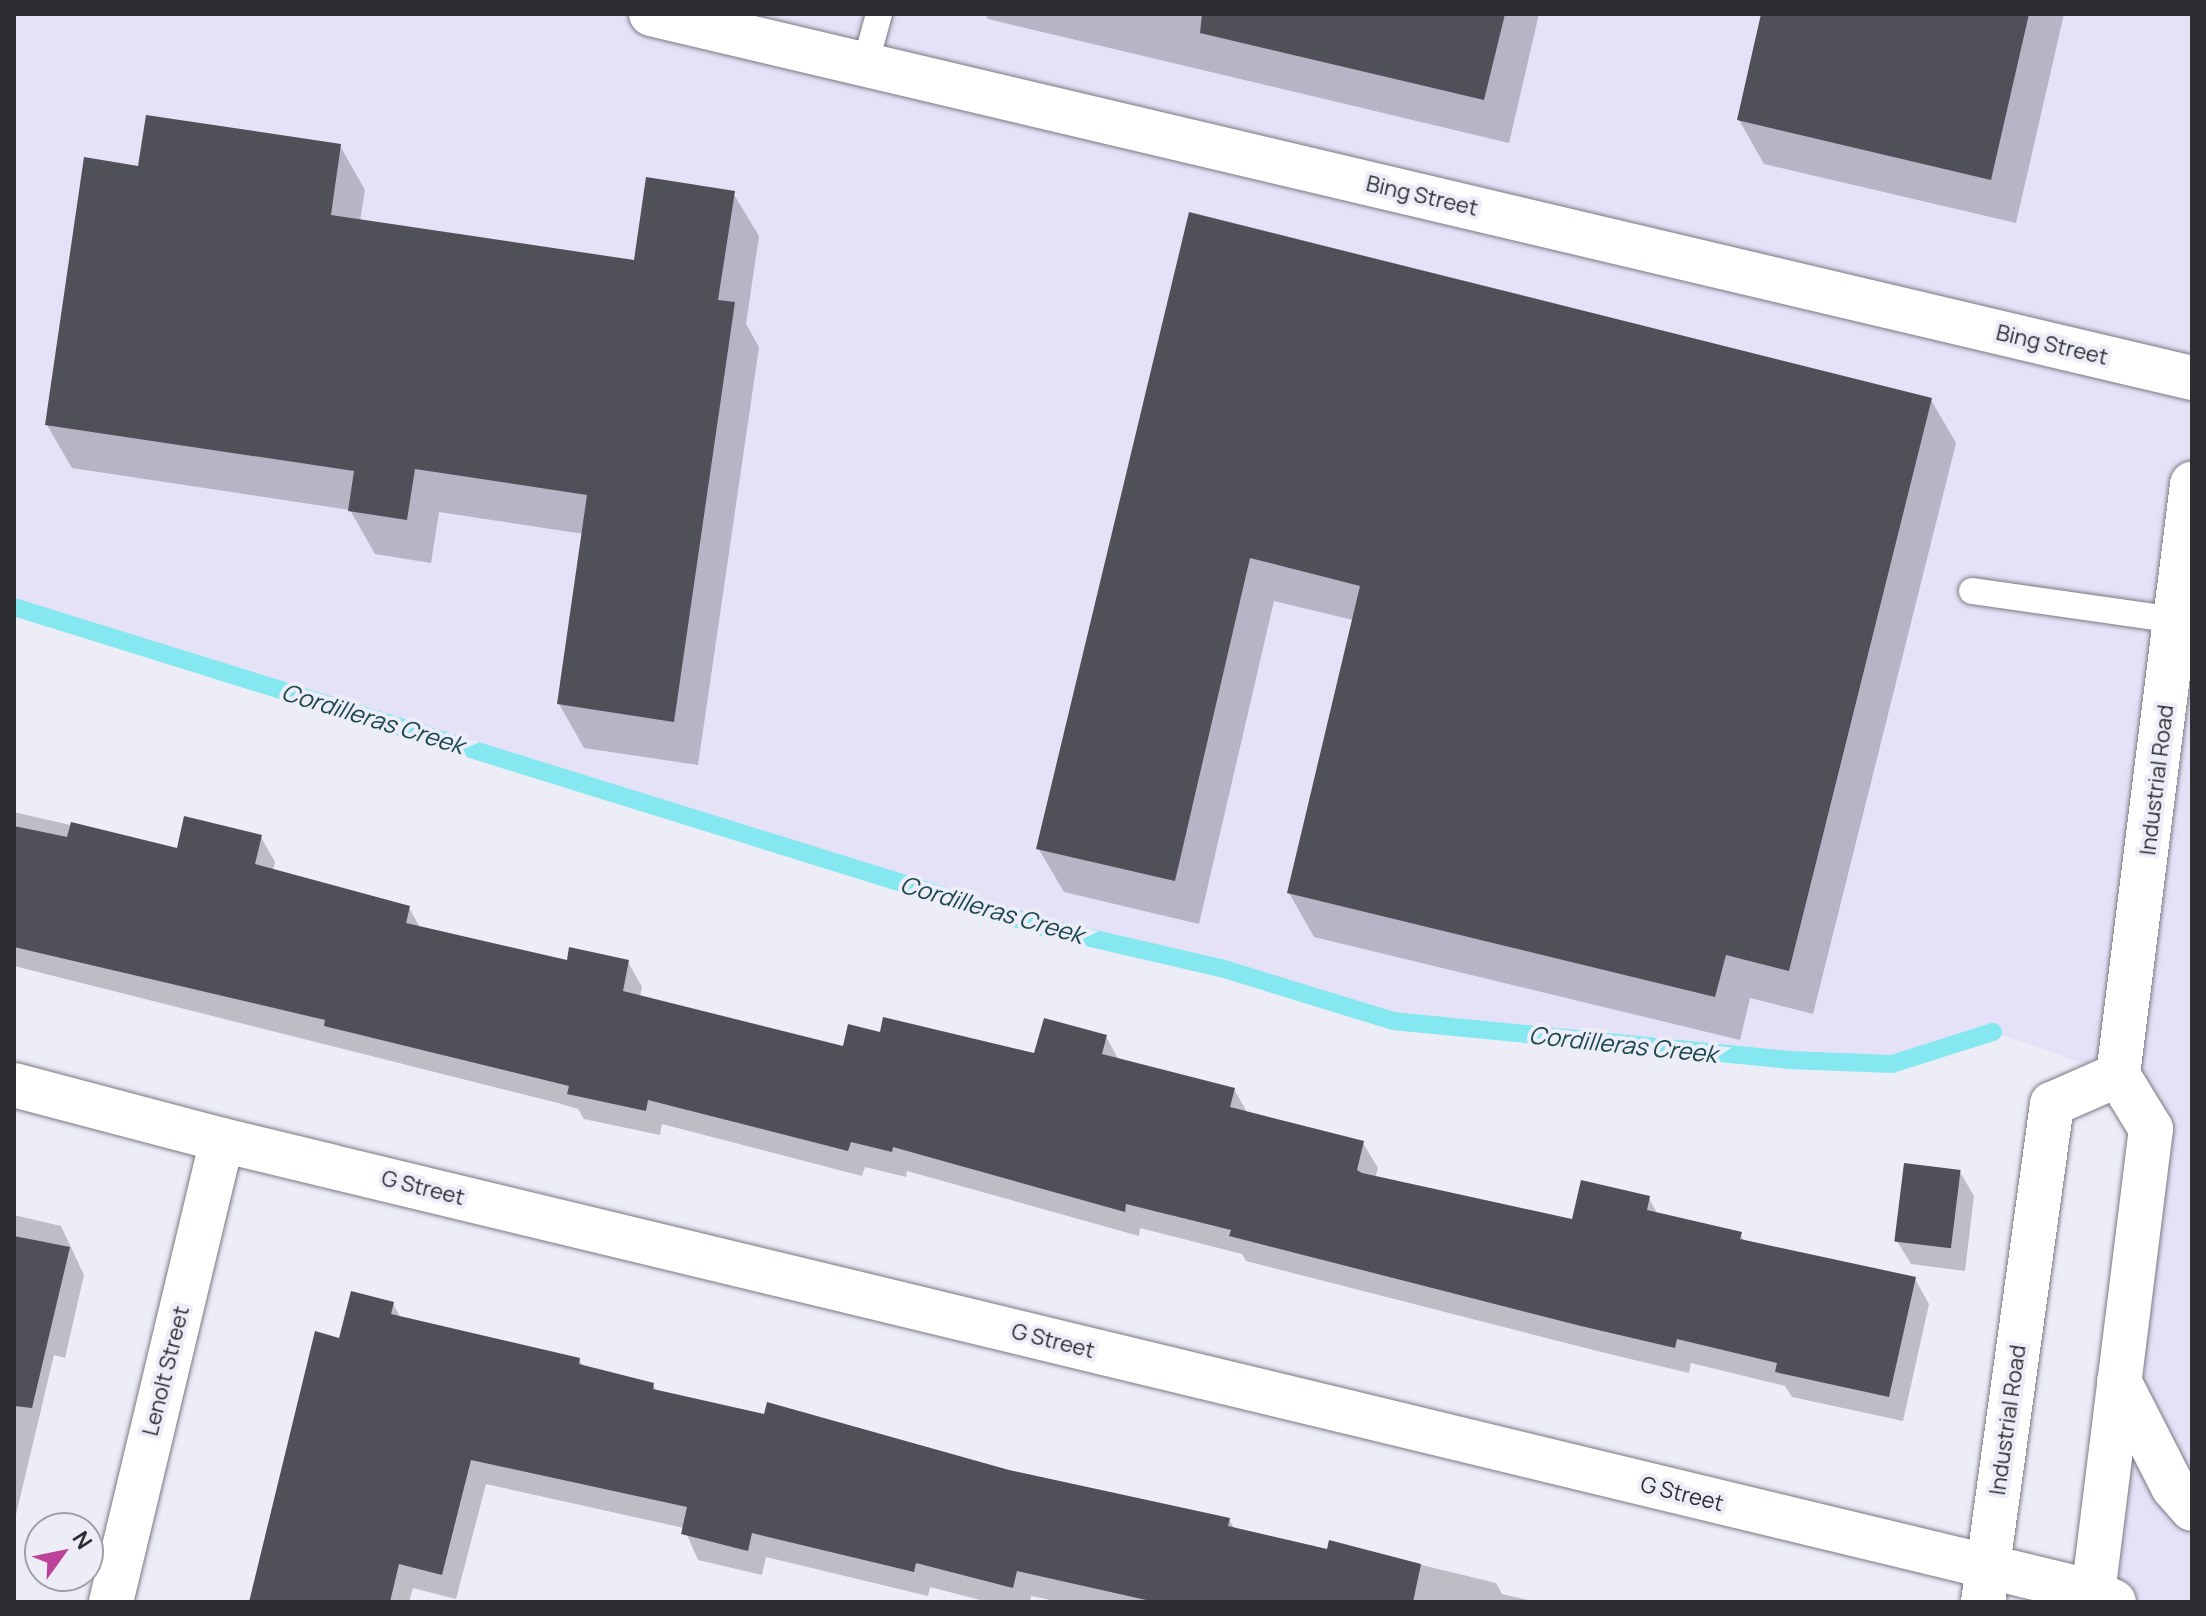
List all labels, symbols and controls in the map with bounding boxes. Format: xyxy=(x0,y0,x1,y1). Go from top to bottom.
street label: Bing Street xyxy=(1364,170,1480,222)
street label: Bing Street xyxy=(1994,319,2110,371)
water label: Cordilleras Creek xyxy=(278,677,468,759)
street label: Industrial Road xyxy=(2135,703,2179,857)
water label: Cordilleras Creek xyxy=(897,869,1087,949)
water label: Cordilleras Creek xyxy=(1527,1020,1719,1068)
street label: G Street xyxy=(379,1165,467,1211)
street label: Lenolt Street xyxy=(137,1303,195,1439)
street label: G Street xyxy=(1009,1318,1097,1364)
street label: Industrial Road xyxy=(1984,1343,2032,1497)
street label: G Street xyxy=(1638,1471,1726,1517)
north arrow xyxy=(24,1512,104,1592)
text: N xyxy=(66,1525,99,1555)

